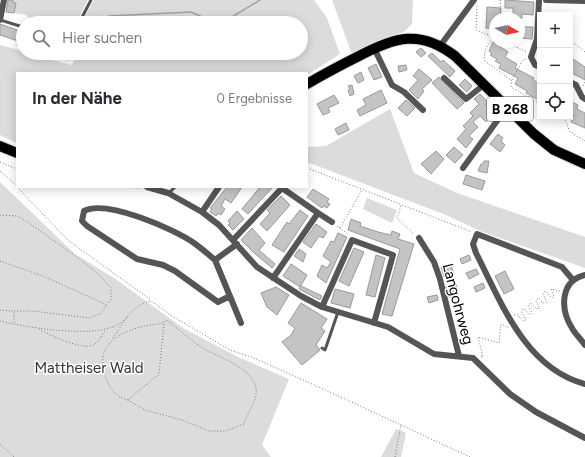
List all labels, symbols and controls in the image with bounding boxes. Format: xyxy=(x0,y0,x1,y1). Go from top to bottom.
north arrow xyxy=(489,12,525,48)
map controls xyxy=(537,12,573,120)
button: + xyxy=(537,12,573,48)
search box xyxy=(16,16,308,60)
icon: search xyxy=(30,27,52,49)
text: Hier suchen xyxy=(62,29,142,47)
button: − xyxy=(537,48,573,84)
button: locate xyxy=(537,84,573,120)
text: In der Nähe xyxy=(32,88,122,108)
text: 0 Ergebnisse xyxy=(217,91,292,106)
road number: B 268 xyxy=(487,97,533,121)
street label: Langohrweg xyxy=(439,261,477,347)
park label: Mattheiser Wald xyxy=(34,359,144,377)

